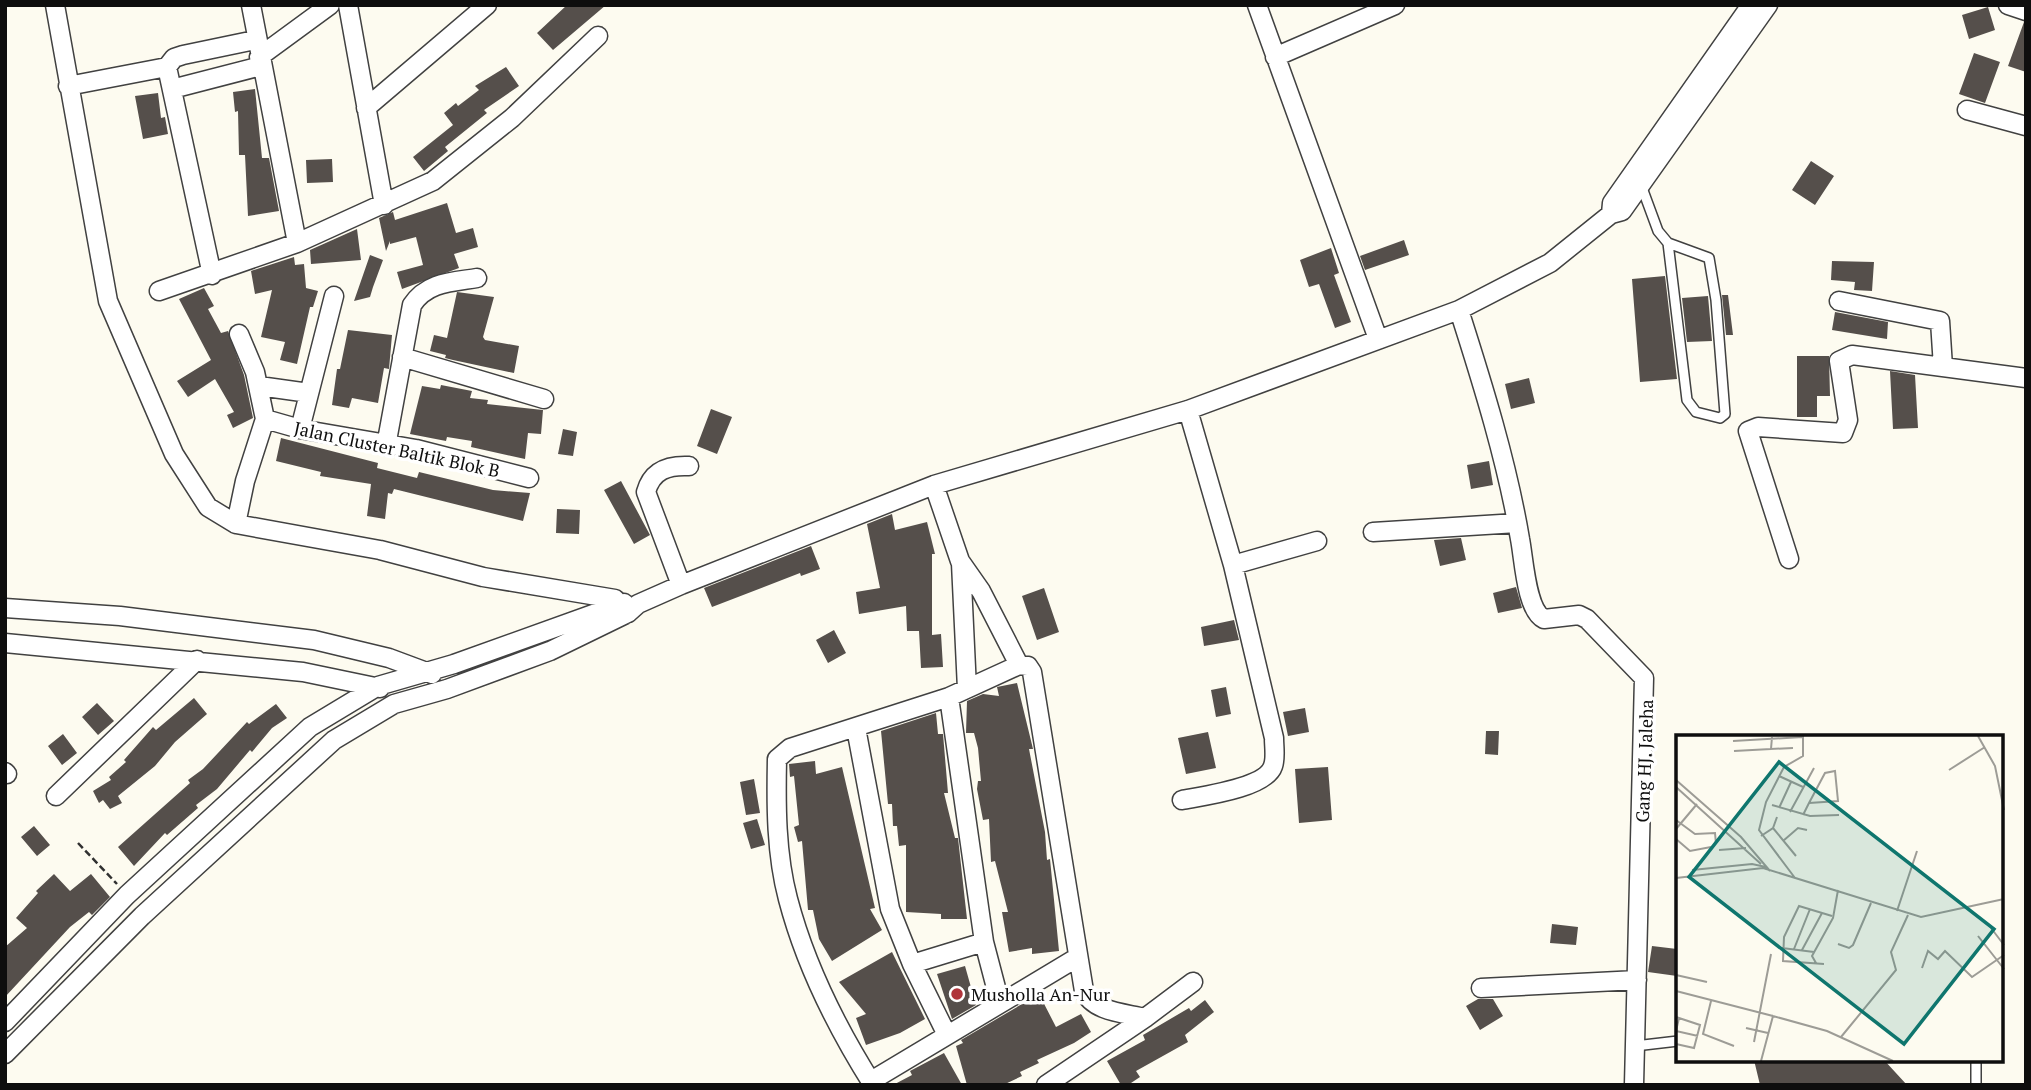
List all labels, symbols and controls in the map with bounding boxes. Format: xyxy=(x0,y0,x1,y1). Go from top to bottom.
street label: Jalan Cluster Baltik Blok B xyxy=(292,415,502,483)
street label: Gang HJ. Jaleha xyxy=(1630,699,1658,823)
inset map xyxy=(1676,735,2003,1062)
place label: Musholla An-Nur xyxy=(971,982,1110,1006)
marker: Musholla An-Nur xyxy=(949,986,965,1002)

